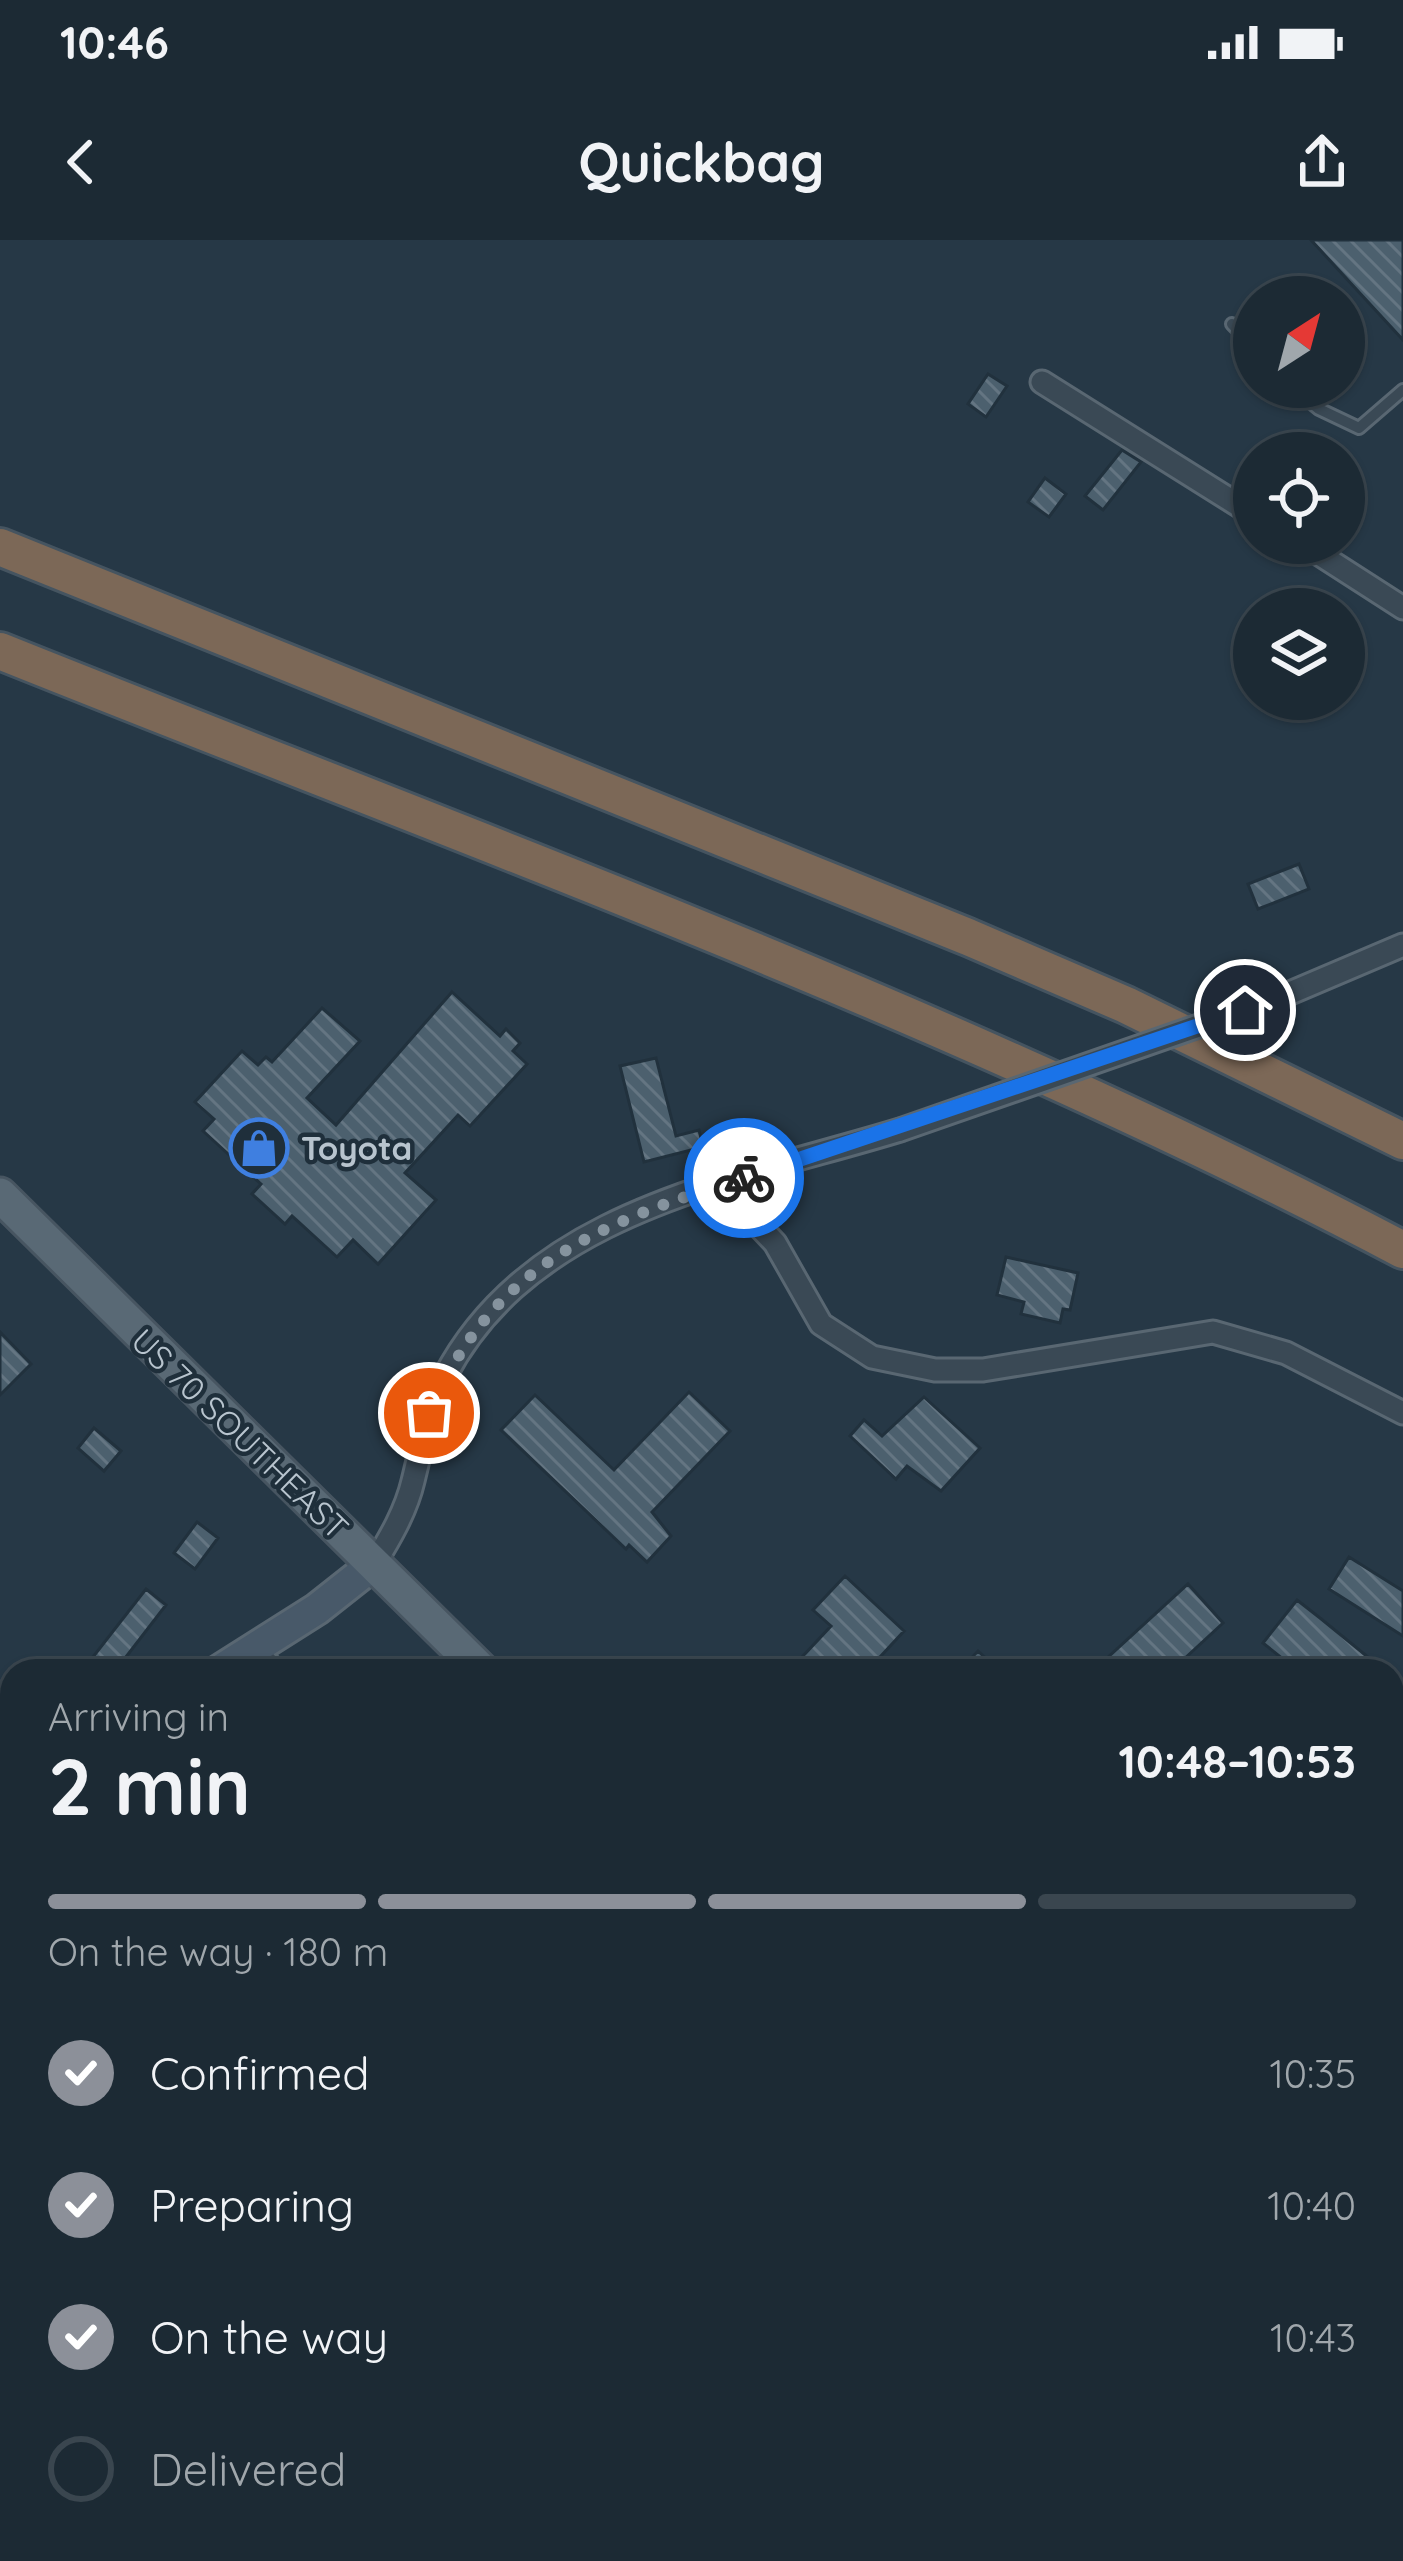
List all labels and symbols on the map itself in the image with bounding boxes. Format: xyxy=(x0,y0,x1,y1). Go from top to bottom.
north arrow xyxy=(1233,276,1365,408)
pin xyxy=(1194,959,1296,1061)
shop icon: Toyota xyxy=(228,1117,290,1179)
courier xyxy=(684,1118,804,1238)
place label: Toyota xyxy=(301,1127,412,1168)
street label: US 70 SOUTHEAST xyxy=(123,1320,357,1548)
pin xyxy=(378,1362,480,1464)

